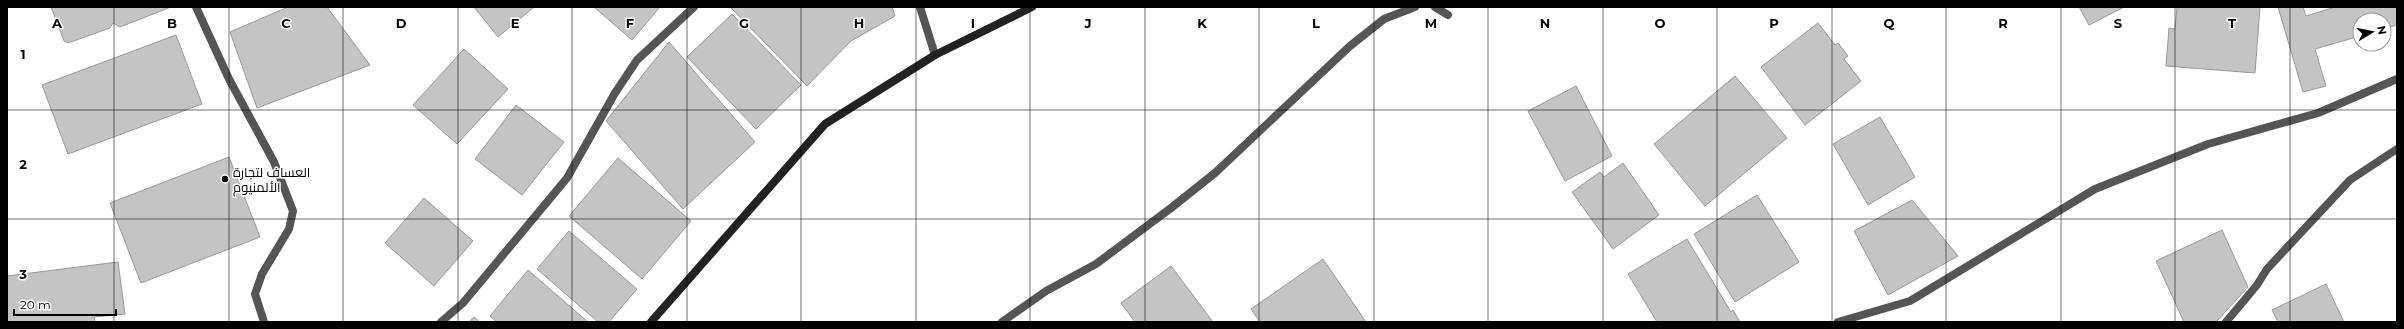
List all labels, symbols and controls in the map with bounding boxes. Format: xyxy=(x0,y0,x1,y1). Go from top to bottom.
north arrow xyxy=(2352,12,2392,52)
text: A xyxy=(51,15,63,31)
text: B xyxy=(167,15,177,31)
text: C xyxy=(281,15,291,31)
text: D xyxy=(396,15,407,31)
text: E xyxy=(511,15,520,31)
text: F xyxy=(626,15,634,31)
text: G xyxy=(739,15,749,31)
text: H xyxy=(854,15,864,31)
text: I xyxy=(971,15,975,31)
text: J xyxy=(1083,15,1092,31)
text: K xyxy=(1197,15,1207,31)
text: L xyxy=(1312,15,1320,31)
text: M xyxy=(1425,15,1437,31)
text: N xyxy=(1540,15,1550,31)
text: O xyxy=(1655,15,1666,31)
text: P xyxy=(1769,15,1779,31)
text: Q xyxy=(1884,15,1895,31)
text: R xyxy=(1998,15,2008,31)
text: S xyxy=(2114,15,2122,31)
text: T xyxy=(2228,15,2236,31)
text: N xyxy=(2374,25,2390,36)
text: 1 xyxy=(20,46,26,62)
text: 2 xyxy=(19,156,27,172)
place label: العساف لتجارة الألمنيوم xyxy=(233,164,310,197)
marker: العساف لتجارة الألمنيوم xyxy=(220,174,230,184)
text: 3 xyxy=(18,266,27,282)
scale bar xyxy=(14,291,116,317)
text: 20 m xyxy=(20,297,51,312)

